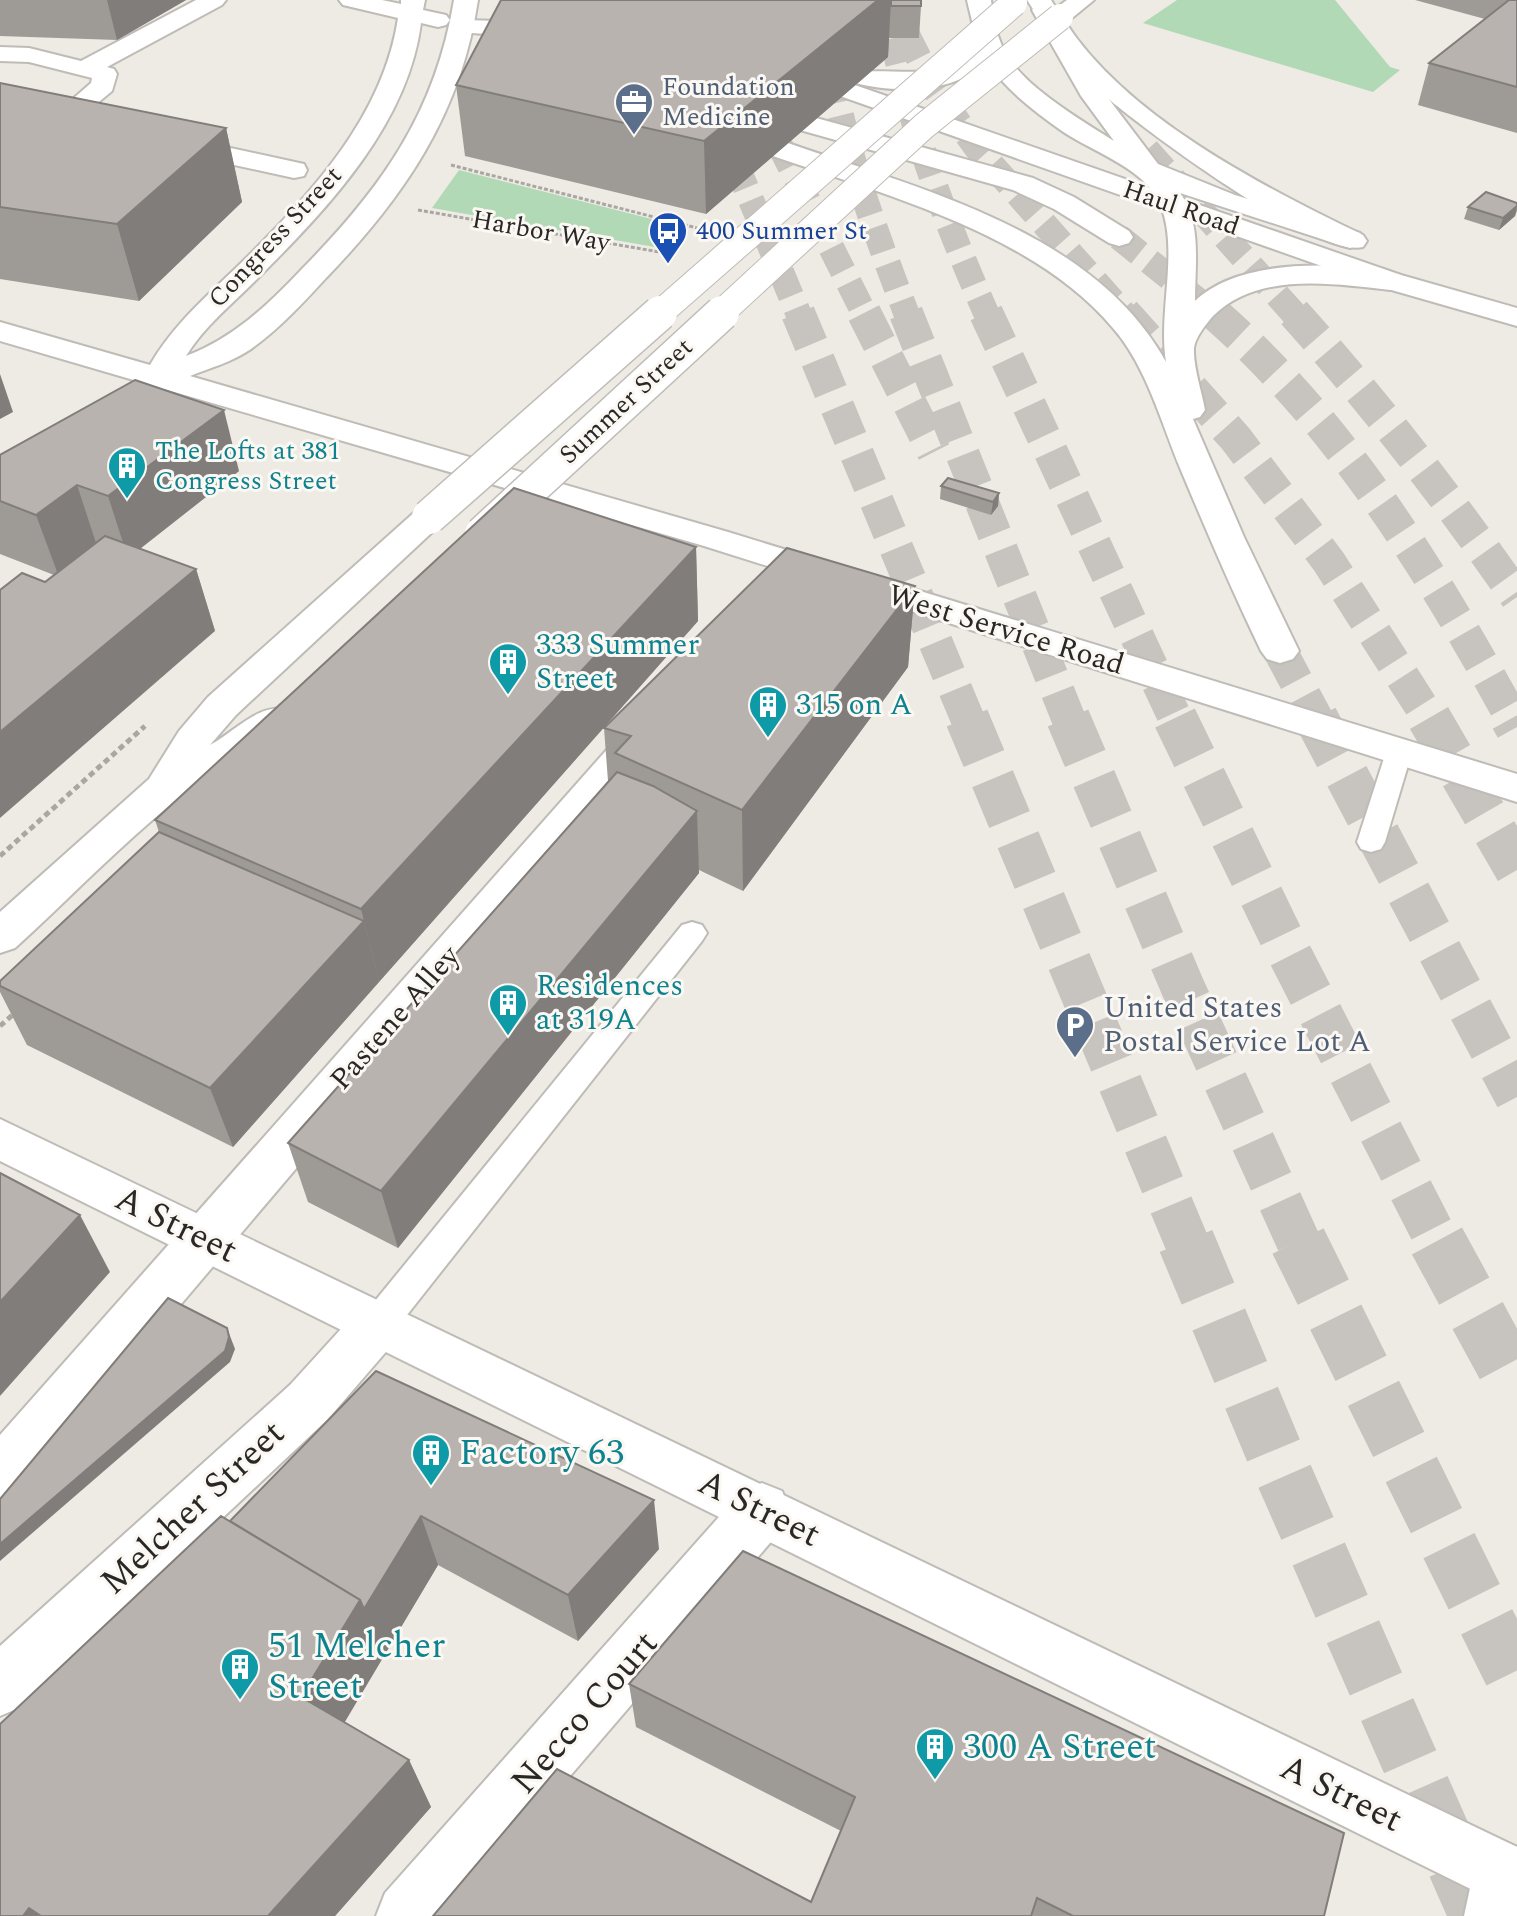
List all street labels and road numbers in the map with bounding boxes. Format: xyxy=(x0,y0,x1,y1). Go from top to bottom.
street label: Congress Street xyxy=(198,157,352,317)
street label: Haul Road xyxy=(1117,169,1245,247)
street label: Harbor Way xyxy=(469,199,615,263)
street label: Summer Street xyxy=(550,328,702,474)
street label: West Service Road xyxy=(882,572,1130,688)
street label: Pastene Alley xyxy=(319,934,472,1101)
street label: A Street xyxy=(105,1172,247,1278)
street label: Melcher Street xyxy=(88,1407,298,1609)
street label: A Street xyxy=(688,1456,830,1562)
street label: Necco Court xyxy=(498,1619,672,1807)
street label: A Street xyxy=(1270,1741,1412,1847)

